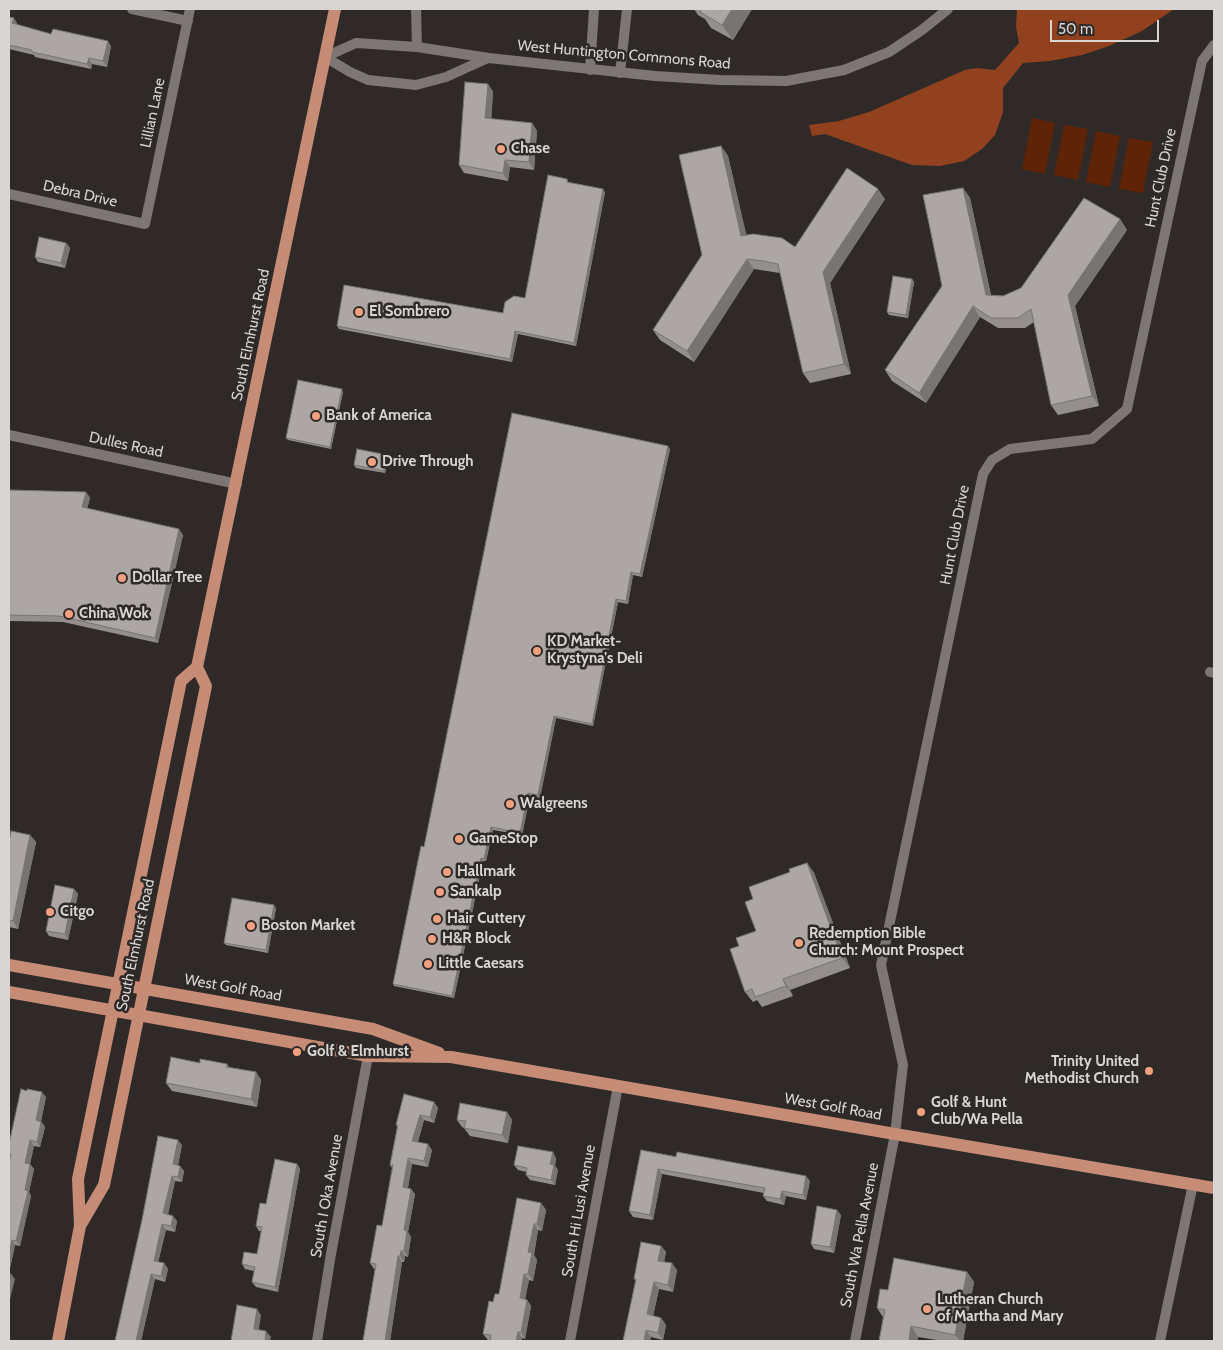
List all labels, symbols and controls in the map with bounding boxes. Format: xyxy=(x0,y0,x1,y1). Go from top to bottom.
scale bar xyxy=(1053,10,1162,42)
text: 50 m xyxy=(1058,20,1093,38)
street label: West Huntington Commons Road xyxy=(517,37,731,73)
street label: Lillian Lane xyxy=(137,77,169,149)
street label: Hunt Club Drive xyxy=(1142,127,1180,229)
place label: Chase xyxy=(511,140,550,158)
marker: Chase xyxy=(495,143,507,155)
street label: Debra Drive xyxy=(41,177,119,211)
street label: South Elmhurst Road xyxy=(228,267,274,403)
place label: El Sombrero xyxy=(369,303,450,321)
marker: El Sombrero xyxy=(353,306,365,318)
place label: Bank of America xyxy=(326,407,432,425)
marker: Bank of America xyxy=(310,410,322,422)
street label: Dulles Road xyxy=(87,428,165,462)
place label: Drive Through xyxy=(382,453,474,471)
marker: Drive Through xyxy=(366,456,378,468)
street label: Hunt Club Drive xyxy=(937,484,973,586)
place label: Dollar Tree xyxy=(132,569,202,587)
marker: Dollar Tree xyxy=(116,572,128,584)
place label: China Wok xyxy=(79,605,149,623)
marker: China Wok xyxy=(63,608,75,620)
place label: KD Market- Krystyna's Deli xyxy=(547,633,643,668)
marker: KD Market- Krystyna's Deli xyxy=(531,645,543,657)
place label: Walgreens xyxy=(520,795,588,813)
marker: Walgreens xyxy=(504,798,516,810)
place label: GameStop xyxy=(469,830,538,848)
marker: GameStop xyxy=(453,833,465,845)
place label: Hallmark xyxy=(457,863,516,881)
marker: Hallmark xyxy=(441,866,453,878)
street label: South Elmhurst Road xyxy=(113,877,159,1013)
place label: Sankalp xyxy=(450,883,502,901)
marker: Sankalp xyxy=(434,886,446,898)
place label: Citgo xyxy=(60,903,94,921)
marker: Citgo xyxy=(44,906,56,918)
place label: Hair Cuttery xyxy=(447,910,525,928)
marker: Hair Cuttery xyxy=(431,913,443,925)
place label: Boston Market xyxy=(261,917,355,935)
marker: Boston Market xyxy=(245,920,257,932)
place label: Redemption Bible Church: Mount Prospect xyxy=(809,925,964,960)
place label: H&R Block xyxy=(442,930,511,948)
marker: H&R Block xyxy=(426,933,438,945)
marker: Redemption Bible Church: Mount Prospect xyxy=(793,937,805,949)
place label: Little Caesars xyxy=(438,955,524,973)
marker: Little Caesars xyxy=(422,958,434,970)
street label: West Golf Road xyxy=(183,971,283,1005)
place label: Golf & Elmhurst xyxy=(307,1043,409,1061)
marker: Golf & Elmhurst xyxy=(291,1046,303,1058)
place label: Trinity United Methodist Church xyxy=(1024,1053,1139,1088)
marker: Trinity United Methodist Church xyxy=(1143,1065,1155,1077)
street label: West Golf Road xyxy=(783,1090,883,1124)
place label: Golf & Hunt Club/Wa Pella xyxy=(931,1094,1023,1129)
marker: Golf & Hunt Club/Wa Pella xyxy=(915,1106,927,1118)
street label: South I Oka Avenue xyxy=(307,1133,347,1259)
street label: South Hi Lusi Avenue xyxy=(558,1143,600,1279)
street label: South Wa Pella Avenue xyxy=(837,1161,883,1309)
place label: Lutheran Church of Martha and Mary xyxy=(937,1291,1064,1326)
marker: Lutheran Church of Martha and Mary xyxy=(921,1303,933,1315)

